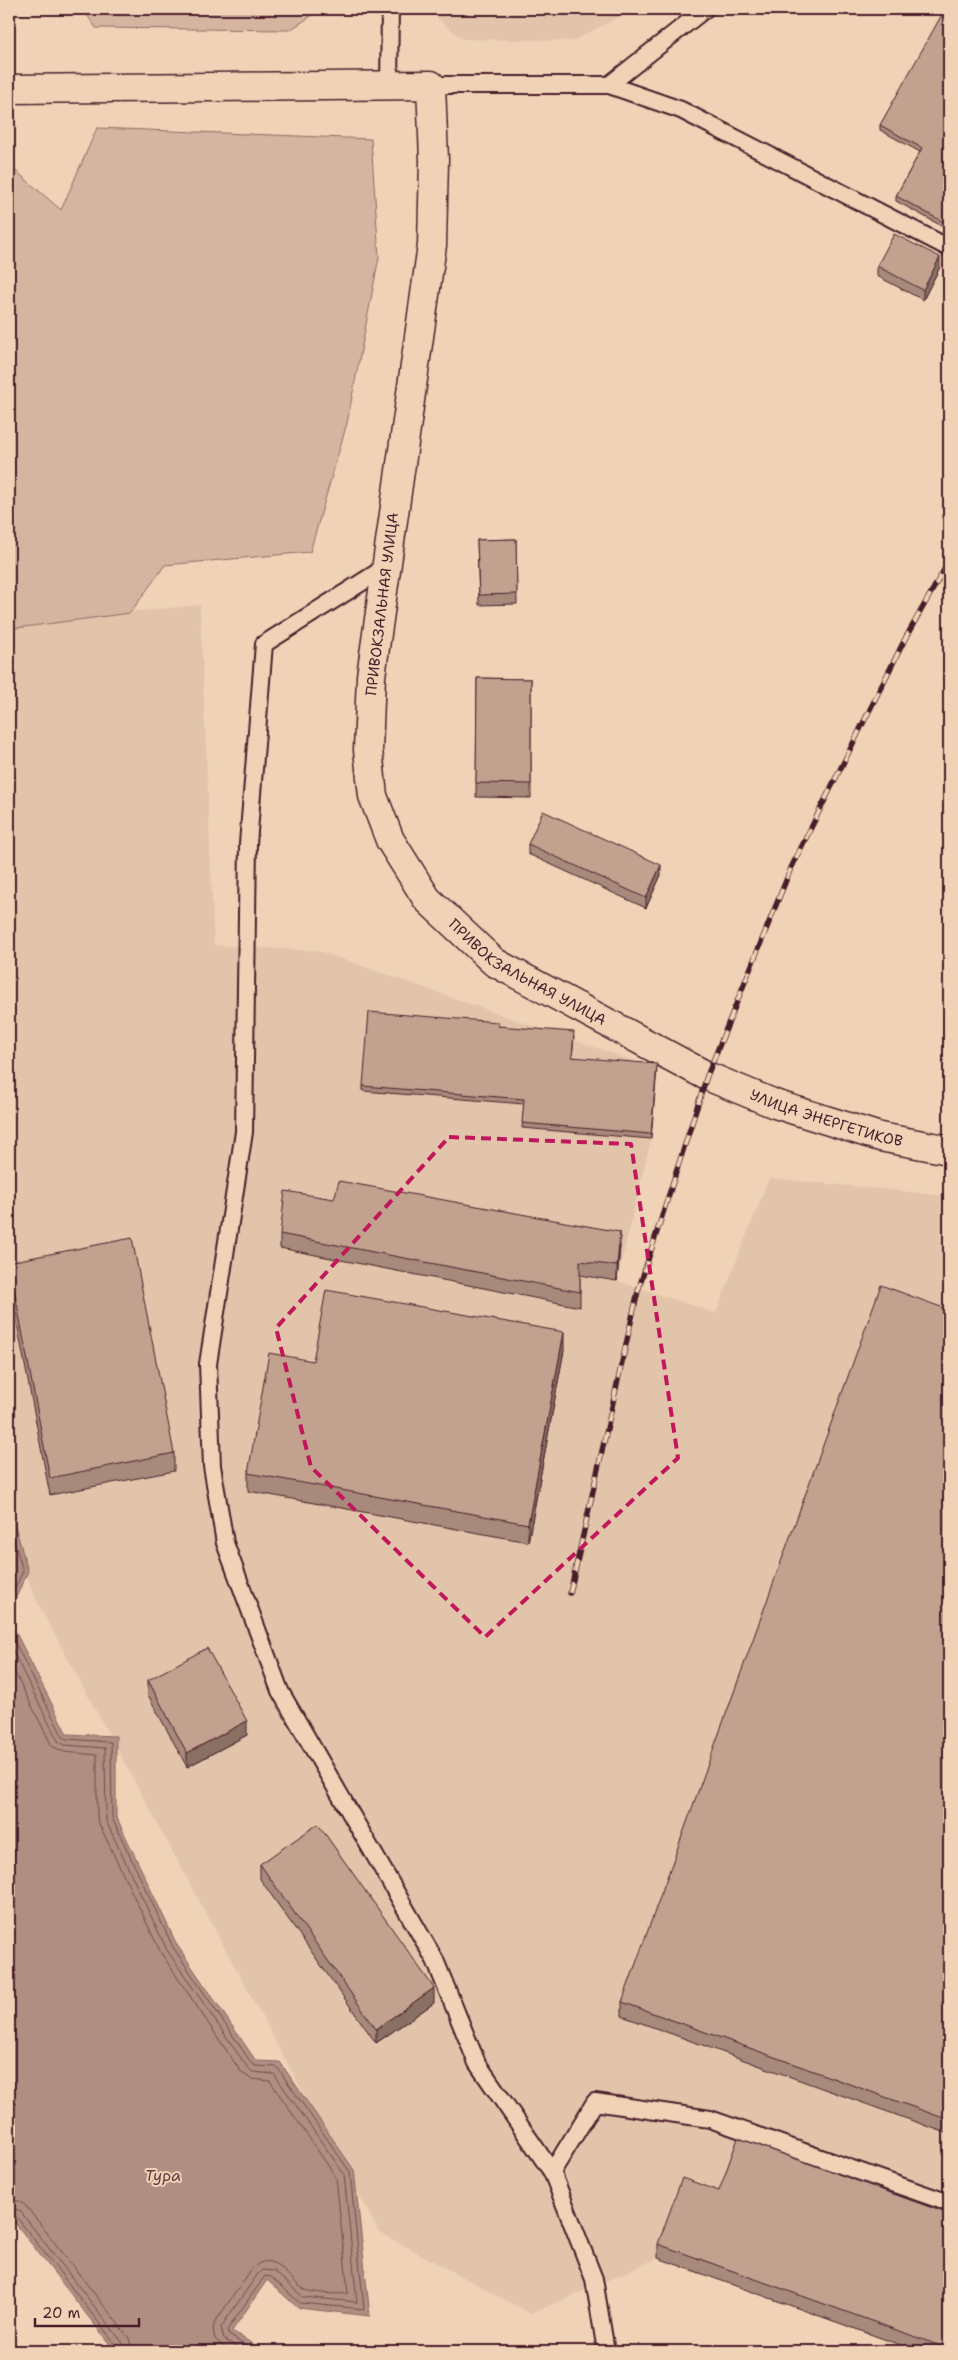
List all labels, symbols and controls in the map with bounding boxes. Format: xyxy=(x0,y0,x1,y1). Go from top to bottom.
street label: ПРИВОКЗАЛЬНАЯ УЛИЦА xyxy=(361,511,403,697)
street label: ПРИВОКЗАЛЬНАЯ УЛИЦА xyxy=(444,914,610,1030)
street label: УЛИЦА ЭНЕРГЕТИКОВ xyxy=(747,1085,905,1151)
water label: Тура xyxy=(145,2165,181,2186)
scale bar xyxy=(35,2295,139,2327)
text: 20 m xyxy=(42,2303,81,2323)

